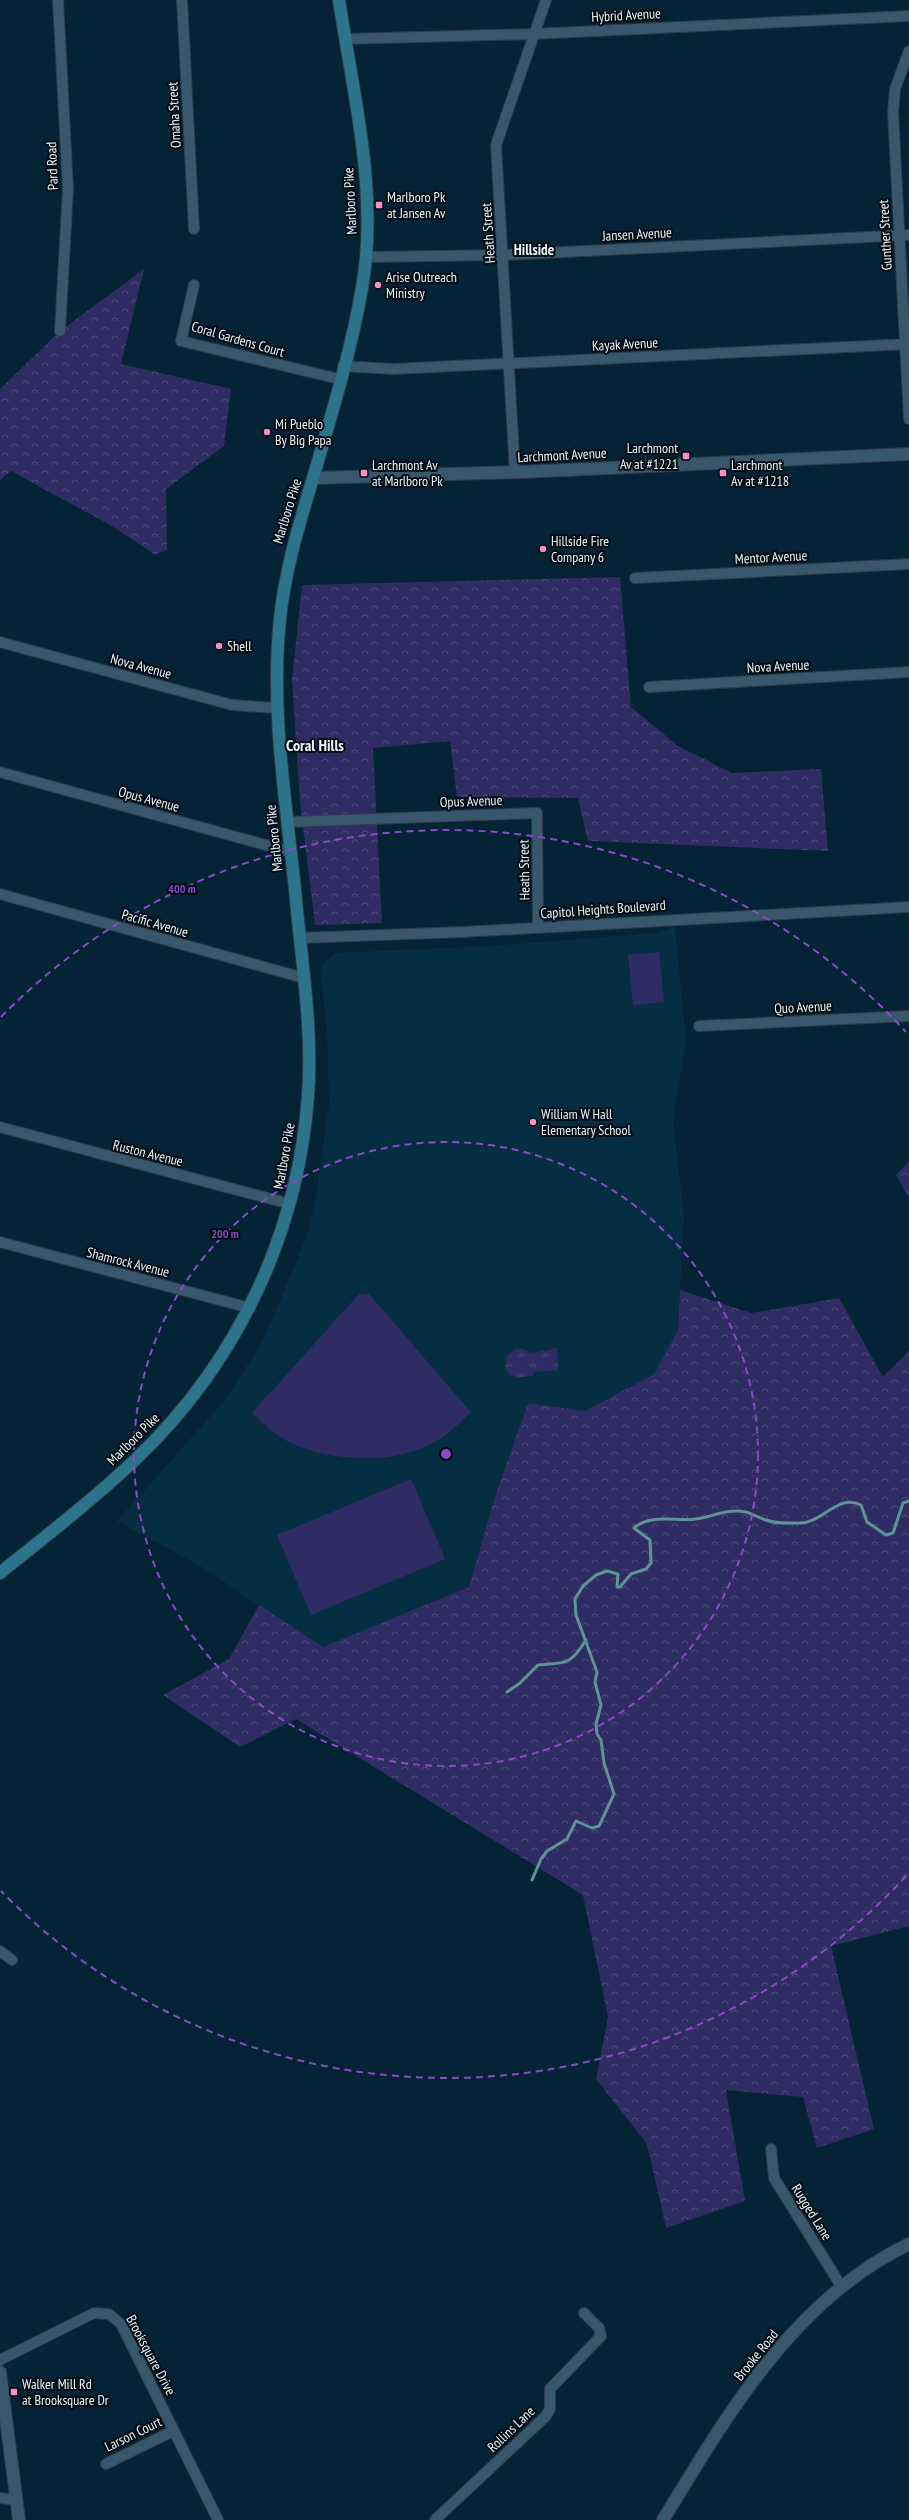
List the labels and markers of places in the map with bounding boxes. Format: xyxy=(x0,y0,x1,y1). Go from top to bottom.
place label: Marlboro Pk at Jansen Av xyxy=(387,188,446,222)
marker: Marlboro Pk at Jansen Av xyxy=(374,200,384,210)
place label: Arise Outreach Ministry xyxy=(386,268,457,302)
marker: Arise Outreach Ministry xyxy=(373,280,383,290)
place label: Mi Pueblo By Big Papa xyxy=(275,415,331,449)
marker: Mi Pueblo By Big Papa xyxy=(262,427,272,437)
place label: Larchmont Av at #1221 xyxy=(620,439,678,473)
marker: Larchmont Av at #1221 xyxy=(681,451,691,461)
place label: Larchmont Av at Marlboro Pk xyxy=(372,456,443,490)
place label: Larchmont Av at #1218 xyxy=(731,456,789,490)
marker: Larchmont Av at Marlboro Pk xyxy=(359,468,369,478)
marker: Larchmont Av at #1218 xyxy=(718,468,728,478)
place label: Hillside Fire Company 6 xyxy=(551,532,609,566)
marker: Hillside Fire Company 6 xyxy=(538,544,548,554)
place label: Shell xyxy=(227,637,252,655)
marker: Shell xyxy=(214,641,224,651)
place label: William W Hall Elementary School xyxy=(541,1105,631,1139)
marker: William W Hall Elementary School xyxy=(528,1117,538,1127)
centre of rings xyxy=(439,1447,453,1461)
place label: Walker Mill Rd at Brooksquare Dr xyxy=(22,2375,109,2409)
marker: Walker Mill Rd at Brooksquare Dr xyxy=(9,2387,19,2397)

